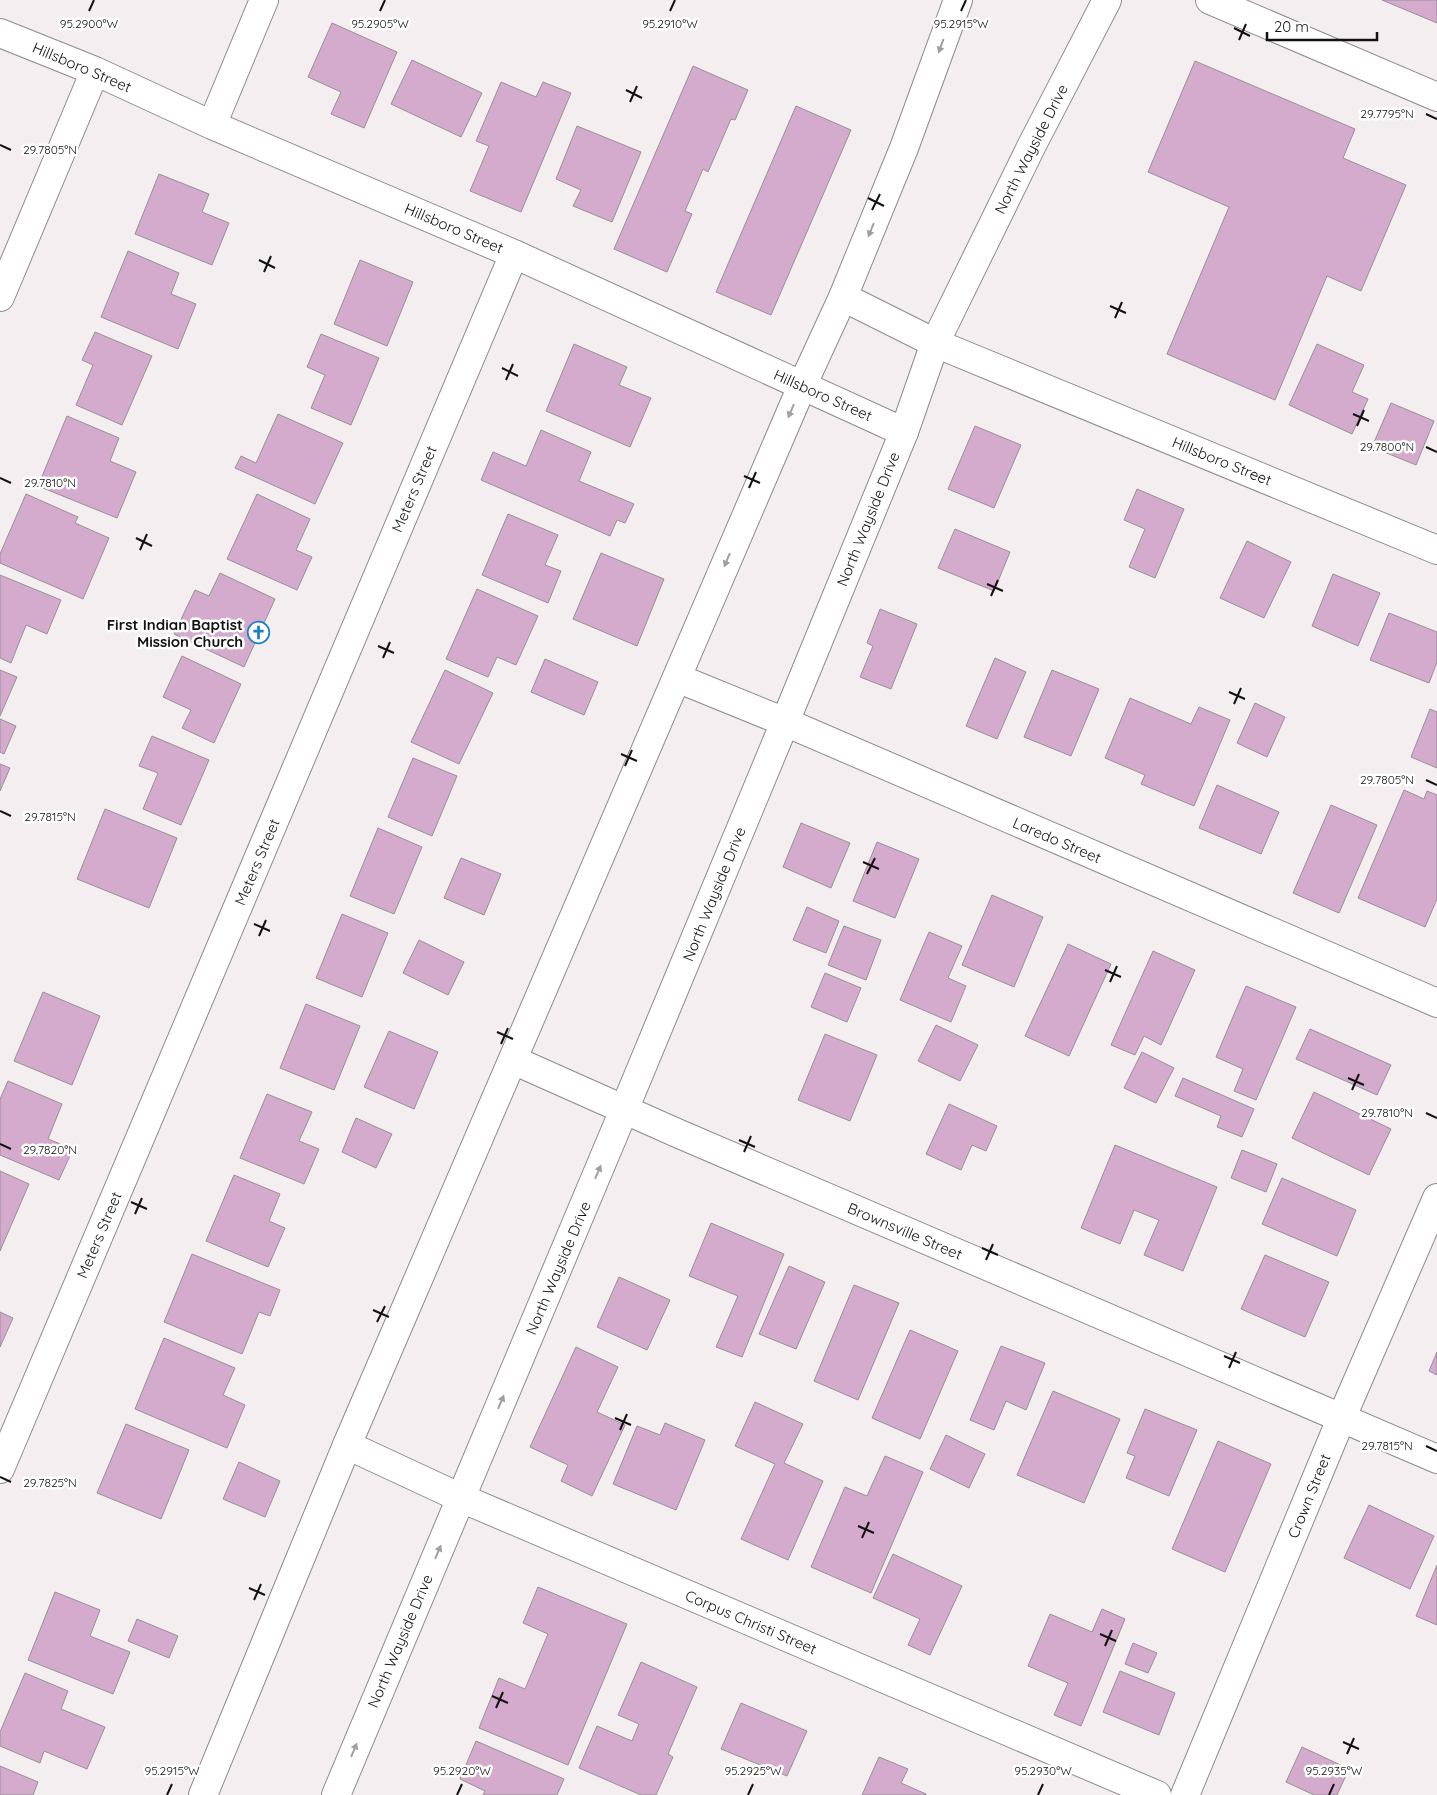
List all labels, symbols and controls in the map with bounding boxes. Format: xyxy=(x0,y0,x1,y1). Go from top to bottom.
scale bar xyxy=(1267,10,1377,42)
text: 95.2900°W xyxy=(60,16,119,31)
text: 95.2905°W xyxy=(351,16,409,31)
text: 95.2910°W xyxy=(642,16,698,31)
text: 95.2915°W xyxy=(933,16,989,31)
text: 20 m xyxy=(1274,17,1309,36)
street label: Hillsboro Street xyxy=(30,38,134,96)
one-way arrow xyxy=(937,39,945,54)
street label: North Wayside Drive xyxy=(990,81,1072,217)
text: 29.7795°N xyxy=(1360,106,1414,121)
text: 29.7805°N xyxy=(23,142,77,157)
street label: Hillsboro Street xyxy=(402,199,506,257)
one-way arrow xyxy=(866,223,874,237)
street label: Hillsboro Street xyxy=(771,365,875,425)
one-way arrow xyxy=(787,404,795,419)
street label: Hillsboro Street xyxy=(1169,432,1275,490)
text: 29.7800°N xyxy=(1360,439,1414,454)
street label: Meters Street xyxy=(387,443,441,535)
street label: North Wayside Drive xyxy=(832,449,904,589)
text: 29.7810°N xyxy=(24,475,76,490)
one-way arrow xyxy=(723,553,731,567)
place label: First Indian Baptist Mission Church xyxy=(107,615,243,651)
church icon: First Indian Baptist Mission Church xyxy=(247,621,271,645)
text: 29.7805°N xyxy=(1360,772,1414,787)
text: 29.7815°N xyxy=(24,809,76,824)
street label: Laredo Street xyxy=(1010,813,1104,867)
street label: Meters Street xyxy=(230,816,284,908)
street label: North Wayside Drive xyxy=(678,824,750,964)
text: 29.7810°N xyxy=(1361,1105,1413,1120)
text: 29.7820°N xyxy=(23,1142,77,1157)
one-way arrow xyxy=(595,1165,603,1179)
street label: Meters Street xyxy=(72,1189,126,1281)
street label: North Wayside Drive xyxy=(521,1198,595,1338)
street label: Brownsville Street xyxy=(845,1198,965,1264)
one-way arrow xyxy=(497,1394,505,1409)
text: 29.7815°N xyxy=(1361,1438,1413,1453)
street label: Crown Street xyxy=(1283,1451,1335,1541)
text: 29.7825°N xyxy=(23,1475,77,1490)
one-way arrow xyxy=(434,1545,442,1559)
street label: North Wayside Drive xyxy=(363,1571,437,1711)
street label: Corpus Christi Street xyxy=(682,1586,820,1658)
one-way arrow xyxy=(351,1743,359,1757)
text: 95.2915°W xyxy=(144,1763,200,1778)
text: 95.2920°W xyxy=(433,1763,491,1778)
text: 95.2925°W xyxy=(724,1763,782,1778)
text: 95.2930°W xyxy=(1014,1763,1072,1778)
text: 95.2935°W xyxy=(1306,1763,1363,1778)

